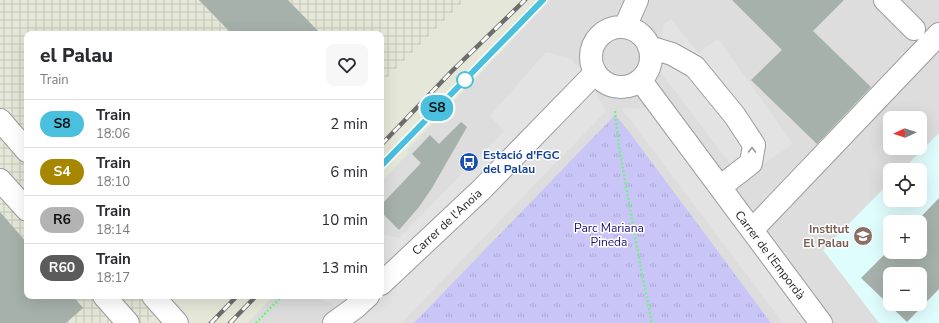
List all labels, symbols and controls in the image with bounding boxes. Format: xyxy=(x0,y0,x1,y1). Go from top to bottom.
text: el Palau xyxy=(40,43,113,69)
button: heart xyxy=(326,44,368,86)
text: Train xyxy=(40,71,69,89)
unlabelled marker xyxy=(456,71,474,89)
line badge: S8 xyxy=(419,95,455,121)
text: S8 xyxy=(428,98,446,117)
text: Train xyxy=(96,105,131,125)
north arrow xyxy=(883,111,927,155)
map controls xyxy=(883,111,927,311)
text: S8 xyxy=(53,114,71,133)
text: 2 min xyxy=(330,114,368,134)
text: 18:06 xyxy=(96,125,130,143)
place label: Estació d'FGC del Palau xyxy=(483,147,560,177)
one-way arrow xyxy=(748,147,756,153)
bus stop icon: Estació d'FGC del Palau xyxy=(458,151,480,173)
text: Train xyxy=(96,153,131,173)
text: S4 xyxy=(53,162,71,181)
text: 6 min xyxy=(330,162,368,182)
button: locate xyxy=(883,163,927,207)
text: 18:10 xyxy=(96,173,130,191)
street label: Carrer de l'Anoia xyxy=(409,185,485,259)
text: Train xyxy=(96,201,131,221)
street label: Carrer de l'Empordà xyxy=(731,207,809,303)
text: R6 xyxy=(53,210,71,229)
text: 10 min xyxy=(321,210,368,230)
button: + xyxy=(883,215,927,259)
park label: Parc Mariana Pineda xyxy=(574,220,644,250)
text: 18:14 xyxy=(96,221,130,239)
place label: Institut El Palau xyxy=(803,221,849,251)
school or university icon: Institut El Palau xyxy=(852,225,874,247)
text: Train xyxy=(96,249,131,269)
text: R60 xyxy=(49,258,75,277)
text: 13 min xyxy=(321,258,368,278)
button: − xyxy=(883,267,927,311)
text: 18:17 xyxy=(96,269,130,287)

